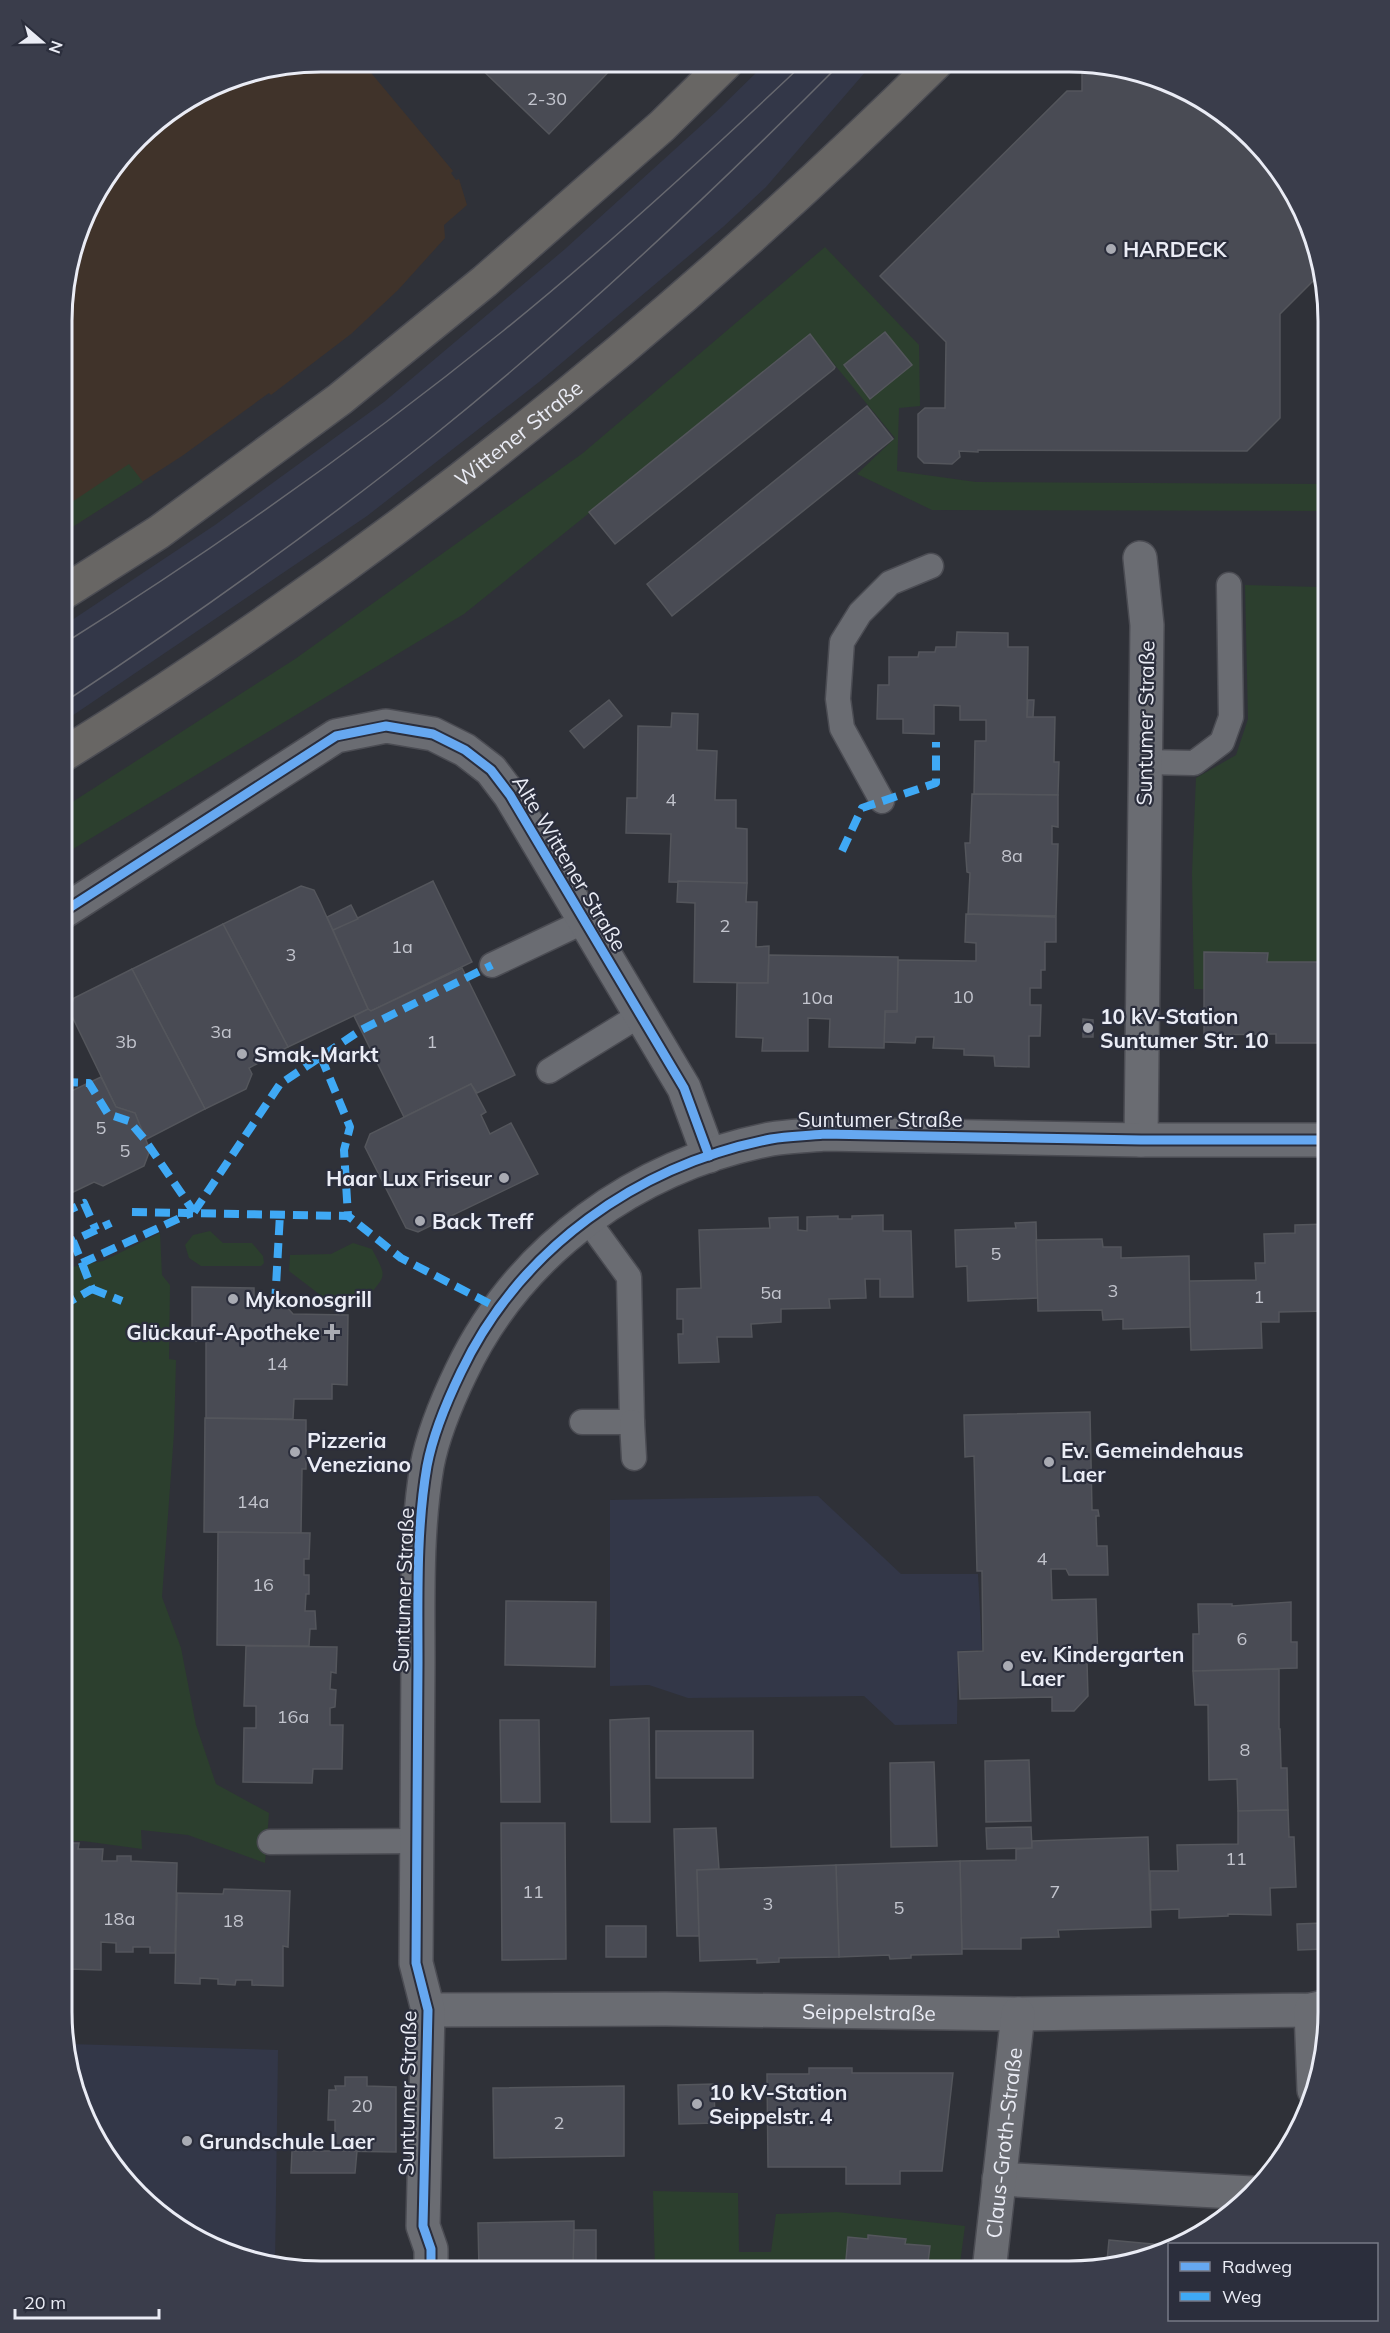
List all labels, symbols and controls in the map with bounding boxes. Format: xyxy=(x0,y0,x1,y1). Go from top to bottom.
north arrow xyxy=(12,12,72,72)
text: N xyxy=(45,38,68,56)
house number: 2-30 xyxy=(527,87,567,110)
place label: HARDECK xyxy=(1123,236,1228,262)
marker: HARDECK xyxy=(1104,242,1118,256)
street label: Wittener Straße xyxy=(449,374,588,492)
street label: Suntumer Straße xyxy=(1131,640,1159,806)
street label: Alte Wittener Straße xyxy=(507,770,633,956)
house number: 4 xyxy=(666,788,677,811)
house number: 8a xyxy=(1001,844,1023,867)
house number: 2 xyxy=(720,914,730,937)
house number: 1a xyxy=(391,935,413,958)
house number: 3 xyxy=(286,943,296,966)
house number: 10 xyxy=(952,985,974,1008)
house number: 10a xyxy=(801,986,833,1009)
place label: 10 kV-Station Suntumer Str. 10 xyxy=(1100,1003,1269,1053)
house number: 3a xyxy=(210,1020,232,1043)
marker: 10 kV-Station Suntumer Str. 10 xyxy=(1081,1021,1095,1035)
house number: 3b xyxy=(115,1030,137,1053)
house number: 1 xyxy=(427,1030,437,1053)
place label: Smak-Markt xyxy=(254,1041,378,1067)
marker: Smak-Markt xyxy=(235,1047,249,1061)
street label: Suntumer Straße xyxy=(797,1106,963,1132)
house number: 5 xyxy=(96,1116,107,1139)
house number: 5 xyxy=(120,1139,131,1162)
place label: Haar Lux Friseur xyxy=(326,1165,493,1191)
marker: Haar Lux Friseur xyxy=(497,1171,511,1185)
place label: Back Treff xyxy=(432,1208,535,1234)
marker: Back Treff xyxy=(413,1214,427,1228)
house number: 5 xyxy=(991,1242,1002,1265)
house number: 3 xyxy=(1108,1279,1118,1302)
house number: 5a xyxy=(760,1281,782,1304)
house number: 1 xyxy=(1254,1285,1264,1308)
place label: Mykonosgrill xyxy=(245,1286,372,1312)
marker: Mykonosgrill xyxy=(226,1292,240,1306)
place label: Glückauf-Apotheke xyxy=(126,1319,320,1345)
marker: Glückauf-Apotheke xyxy=(325,1325,339,1339)
house number: 14 xyxy=(266,1352,288,1375)
place label: Pizzeria Veneziano xyxy=(306,1427,411,1477)
place label: Ev. Gemeindehaus Laer xyxy=(1061,1437,1244,1487)
marker: Pizzeria Veneziano xyxy=(288,1445,302,1459)
marker: Ev. Gemeindehaus Laer xyxy=(1042,1455,1056,1469)
house number: 14a xyxy=(237,1490,269,1513)
street label: Suntumer Straße xyxy=(387,1507,419,1673)
house number: 4 xyxy=(1037,1547,1048,1570)
house number: 16 xyxy=(252,1573,274,1596)
house number: 6 xyxy=(1237,1627,1247,1650)
place label: ev. Kindergarten Laer xyxy=(1020,1641,1184,1691)
marker: ev. Kindergarten Laer xyxy=(1001,1659,1015,1673)
house number: 16a xyxy=(277,1705,309,1728)
house number: 8 xyxy=(1240,1738,1250,1761)
house number: 11 xyxy=(1225,1847,1247,1870)
house number: 11 xyxy=(522,1880,544,1903)
house number: 7 xyxy=(1050,1880,1060,1903)
house number: 3 xyxy=(763,1892,773,1915)
house number: 5 xyxy=(894,1896,905,1919)
house number: 18a xyxy=(103,1907,135,1930)
house number: 18 xyxy=(222,1909,244,1932)
street label: Seippelstraße xyxy=(802,1998,936,2026)
street label: Suntumer Straße xyxy=(393,2010,421,2176)
street label: Claus-Groth-Straße xyxy=(980,2046,1027,2240)
place label: 10 kV-Station Seippelstr. 4 xyxy=(709,2079,847,2129)
house number: 20 xyxy=(351,2094,373,2117)
marker: 10 kV-Station Seippelstr. 4 xyxy=(690,2097,704,2111)
house number: 2 xyxy=(554,2111,564,2134)
place label: Grundschule Laer xyxy=(199,2128,375,2154)
marker: Grundschule Laer xyxy=(180,2134,194,2148)
legend xyxy=(1168,2243,1378,2321)
text: Radweg xyxy=(1222,2255,1292,2278)
scale bar xyxy=(15,2282,159,2320)
text: Weg xyxy=(1222,2285,1262,2308)
text: 20 m xyxy=(24,2291,66,2314)

